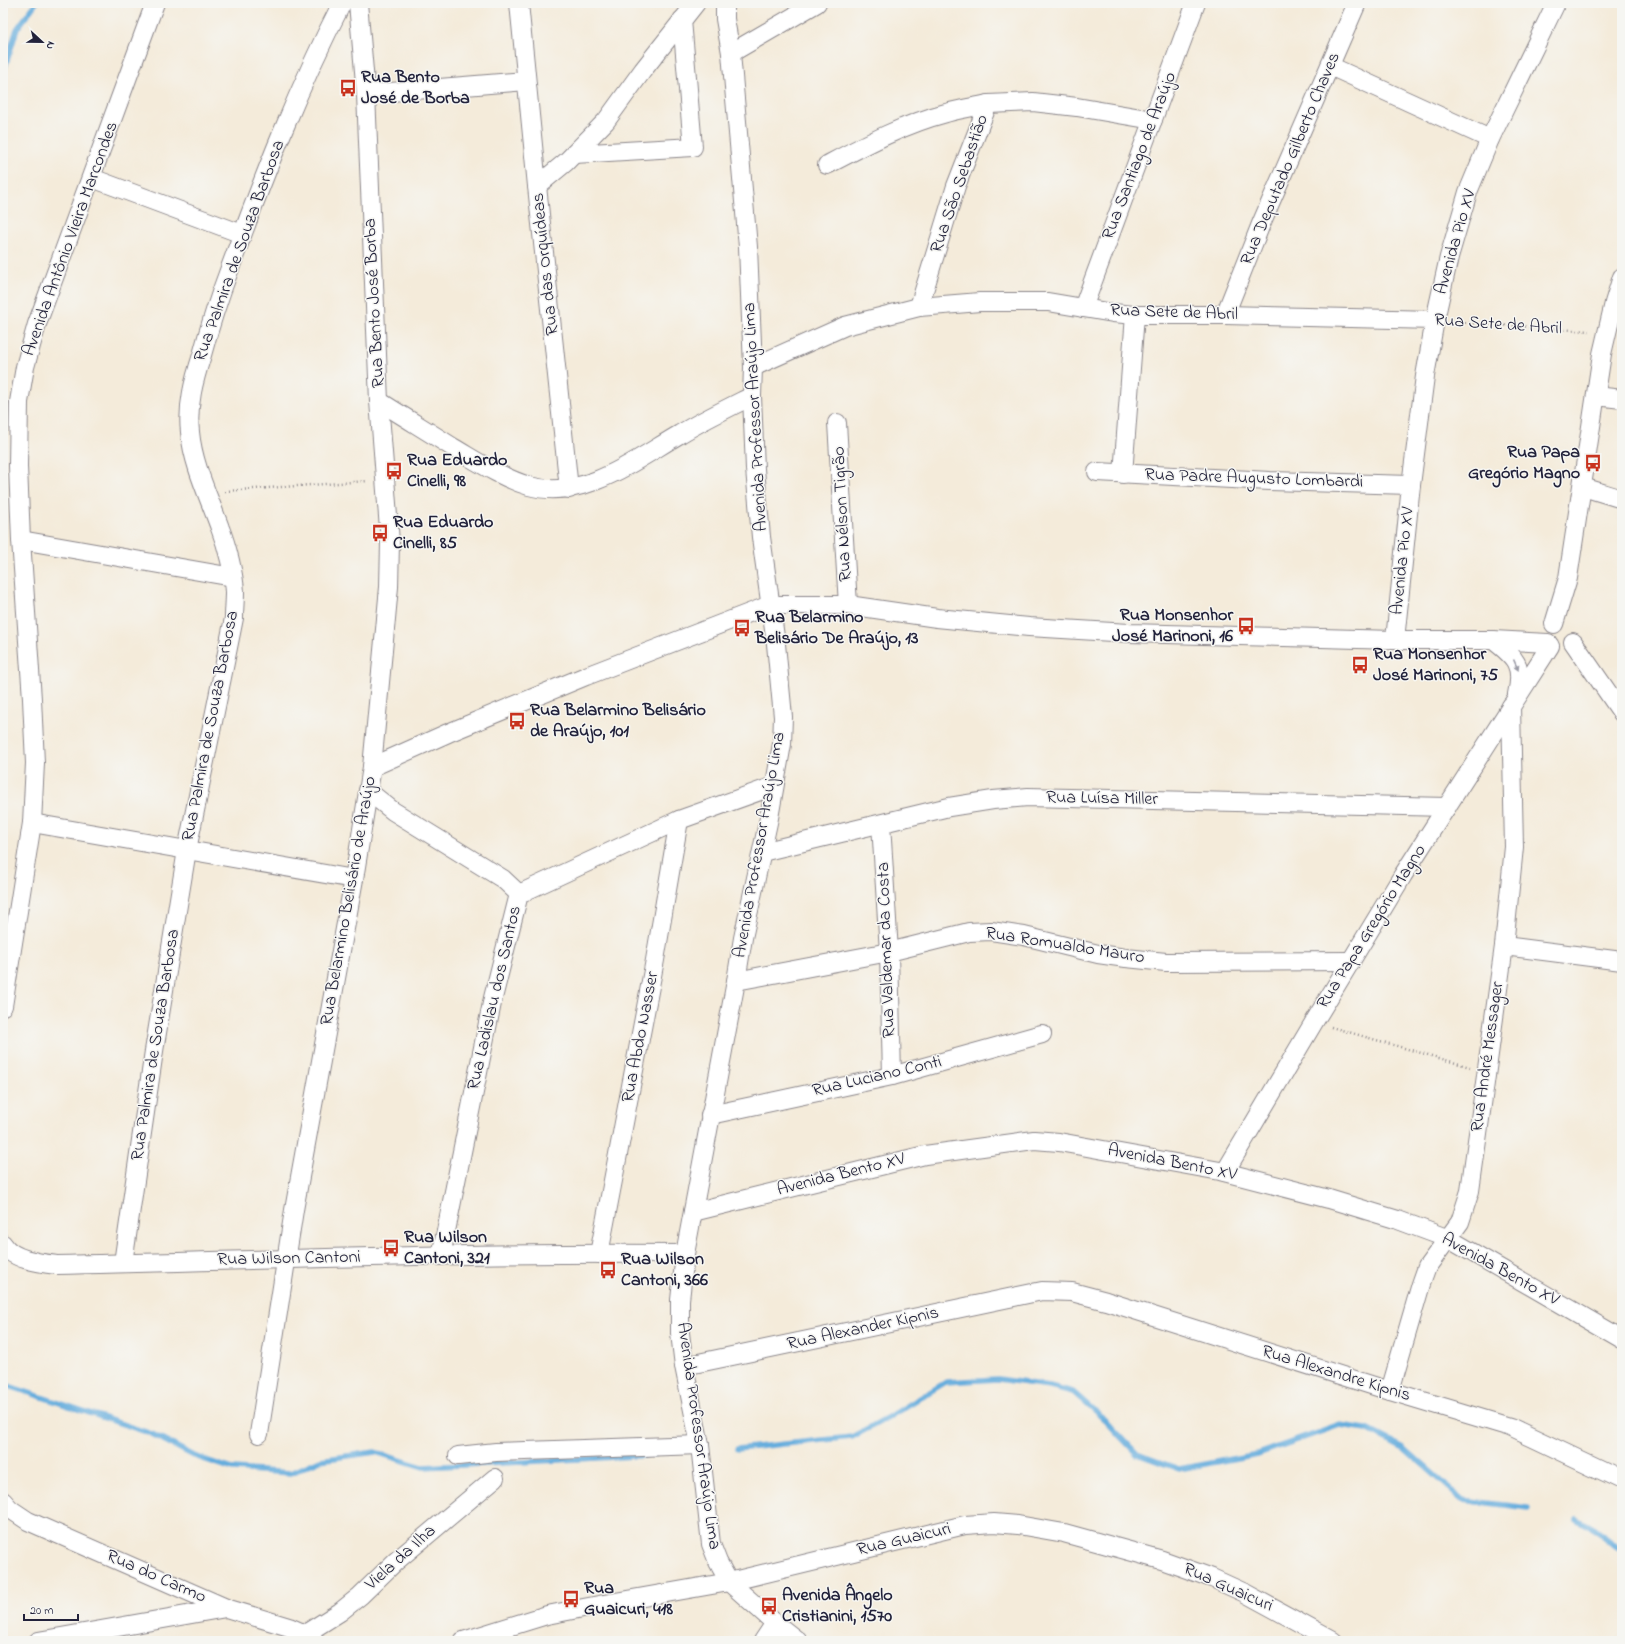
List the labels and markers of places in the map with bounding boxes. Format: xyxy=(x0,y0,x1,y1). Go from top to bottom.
place label: Rua Bento José de Borba xyxy=(361,65,470,112)
bus stop icon: Rua Bento José de Borba xyxy=(338,78,358,98)
place label: Rua Papa Gregório Magno xyxy=(1468,440,1580,488)
place label: Rua Eduardo Cinelli, 98 xyxy=(407,448,507,495)
bus stop icon: Rua Papa Gregório Magno xyxy=(1583,453,1603,473)
bus stop icon: Rua Eduardo Cinelli, 98 xyxy=(384,461,404,481)
place label: Rua Eduardo Cinelli, 85 xyxy=(393,510,493,557)
bus stop icon: Rua Eduardo Cinelli, 85 xyxy=(370,523,390,543)
place label: Rua Monsenhor José Marinoni, 16 xyxy=(1112,603,1233,650)
place label: Rua Belarmino Belisário De Araújo, 13 xyxy=(754,605,919,652)
bus stop icon: Rua Monsenhor José Marinoni, 16 xyxy=(1236,616,1256,636)
bus stop icon: Rua Belarmino Belisário De Araújo, 13 xyxy=(732,618,752,638)
place label: Rua Monsenhor José Marinoni, 75 xyxy=(1373,642,1499,689)
bus stop icon: Rua Monsenhor José Marinoni, 75 xyxy=(1350,655,1370,675)
place label: Rua Belarmino Belisário de Araújo, 101 xyxy=(530,698,706,745)
bus stop icon: Rua Belarmino Belisário de Araújo, 101 xyxy=(507,711,527,731)
place label: Rua Wilson Cantoni, 321 xyxy=(404,1225,490,1272)
bus stop icon: Rua Wilson Cantoni, 321 xyxy=(381,1238,401,1258)
place label: Rua Wilson Cantoni, 366 xyxy=(621,1247,708,1294)
bus stop icon: Rua Wilson Cantoni, 366 xyxy=(598,1260,618,1280)
place label: Rua Guaicuri, 418 xyxy=(584,1576,673,1623)
place label: Avenida Ângelo Cristianini, 1570 xyxy=(782,1582,893,1630)
bus stop icon: Rua Guaicuri, 418 xyxy=(561,1589,581,1609)
bus stop icon: Avenida Ângelo Cristianini, 1570 xyxy=(759,1596,779,1616)

